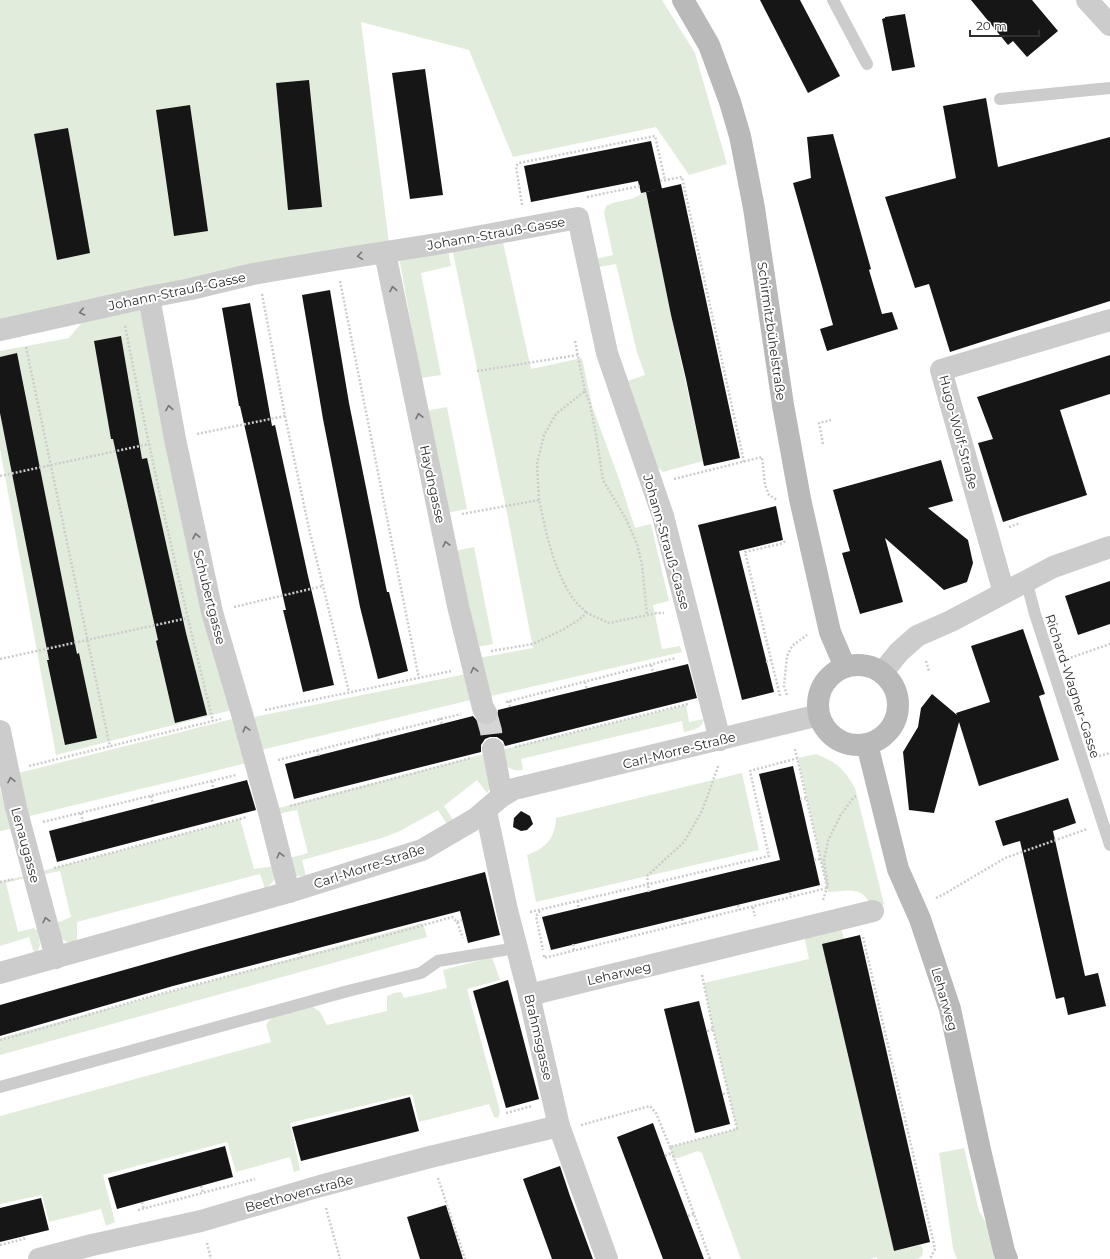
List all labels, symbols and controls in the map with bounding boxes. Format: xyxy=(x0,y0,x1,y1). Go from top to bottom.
scale bar xyxy=(970,12,1039,38)
text: 20 m xyxy=(976,18,1007,33)
street label: Johann-Strauß-Gasse xyxy=(425,213,566,253)
one-way arrow xyxy=(357,251,363,260)
street label: Schirmitzbühelstraße xyxy=(754,261,790,402)
street label: Johann-Strauß-Gasse xyxy=(106,269,247,314)
one-way arrow xyxy=(389,286,397,292)
one-way arrow xyxy=(79,307,85,315)
street label: Hugo-Wolf-Straße xyxy=(936,373,982,491)
one-way arrow xyxy=(165,405,174,411)
one-way arrow xyxy=(415,413,423,420)
street label: Haydngasse xyxy=(417,443,449,525)
street label: Johann-Strauß-Gasse xyxy=(640,472,694,612)
one-way arrow xyxy=(192,532,200,539)
one-way arrow xyxy=(442,540,450,547)
street label: Schubertgasse xyxy=(191,548,230,646)
street label: Richard-Wagner-Gasse xyxy=(1042,612,1104,760)
one-way arrow xyxy=(470,667,479,674)
one-way arrow xyxy=(243,726,251,732)
street label: Carl-Morre-Straße xyxy=(621,728,737,772)
one-way arrow xyxy=(7,777,15,784)
street label: Lenaugasse xyxy=(8,805,44,885)
street label: Carl-Morre-Straße xyxy=(311,840,427,892)
one-way arrow xyxy=(276,851,284,858)
one-way arrow xyxy=(42,917,51,924)
street label: Leharweg xyxy=(585,958,653,988)
street label: Leharweg xyxy=(928,965,962,1033)
street label: Brahmsgasse xyxy=(521,992,557,1082)
street label: Beethovenstraße xyxy=(243,1171,355,1215)

